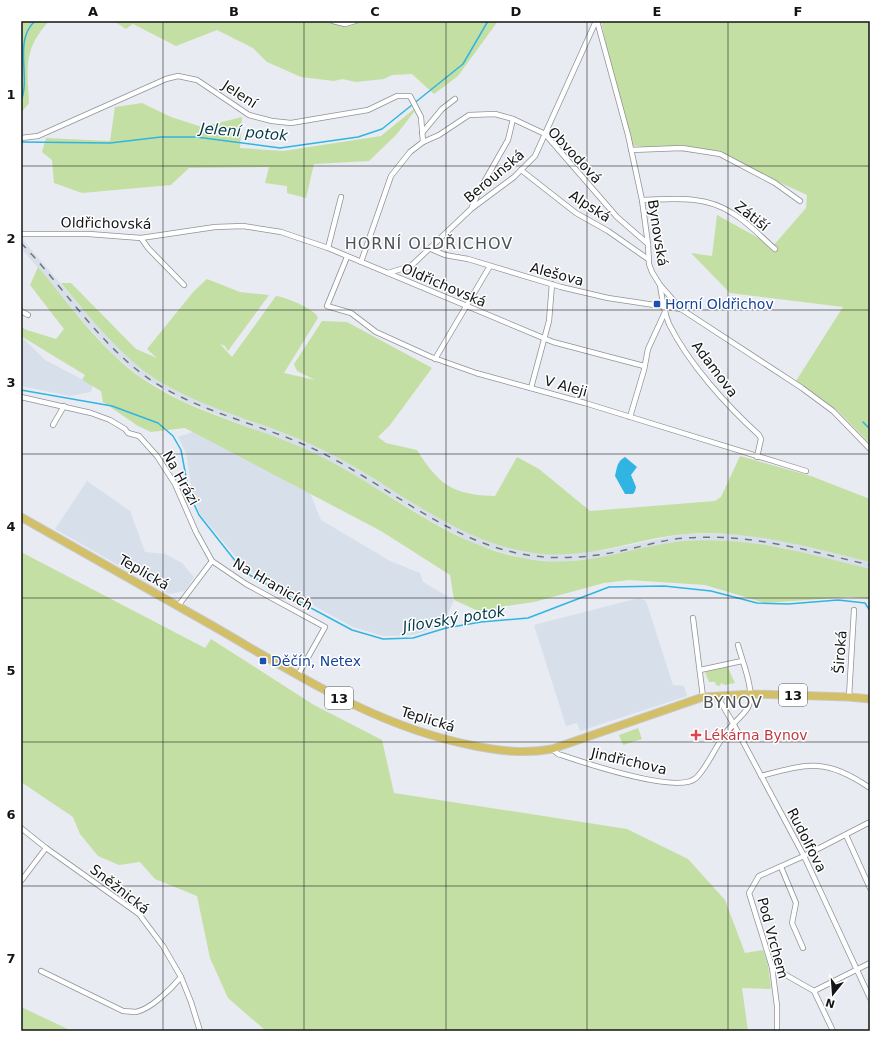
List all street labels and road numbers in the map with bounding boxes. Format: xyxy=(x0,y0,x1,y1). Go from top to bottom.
street label: Jelení xyxy=(219,76,261,112)
street label: Obvodová xyxy=(545,124,605,186)
street label: Berounská xyxy=(461,146,527,206)
street label: Alpská xyxy=(566,187,614,225)
street label: Bynovská xyxy=(645,198,671,268)
street label: Zátiší xyxy=(732,198,773,235)
street label: Oldřichovská xyxy=(61,214,151,232)
street label: Alešova xyxy=(528,259,586,289)
street label: Oldřichovská xyxy=(399,260,489,310)
street label: Adamova xyxy=(689,338,741,400)
street label: V Aleji xyxy=(543,372,589,400)
street label: Na Hrázi xyxy=(160,448,202,508)
street label: Teplická xyxy=(115,551,172,593)
street label: Na Hranicích xyxy=(230,555,316,613)
street label: Široká xyxy=(830,630,849,674)
road number: 13 xyxy=(779,684,807,706)
road number: 13 xyxy=(325,687,353,709)
street label: Teplická xyxy=(398,703,457,735)
street label: Jindřichova xyxy=(588,744,669,778)
street label: Rudolfova xyxy=(784,805,830,875)
street label: Sněžnická xyxy=(87,861,153,917)
street label: Pod Vrchem xyxy=(754,896,792,980)

